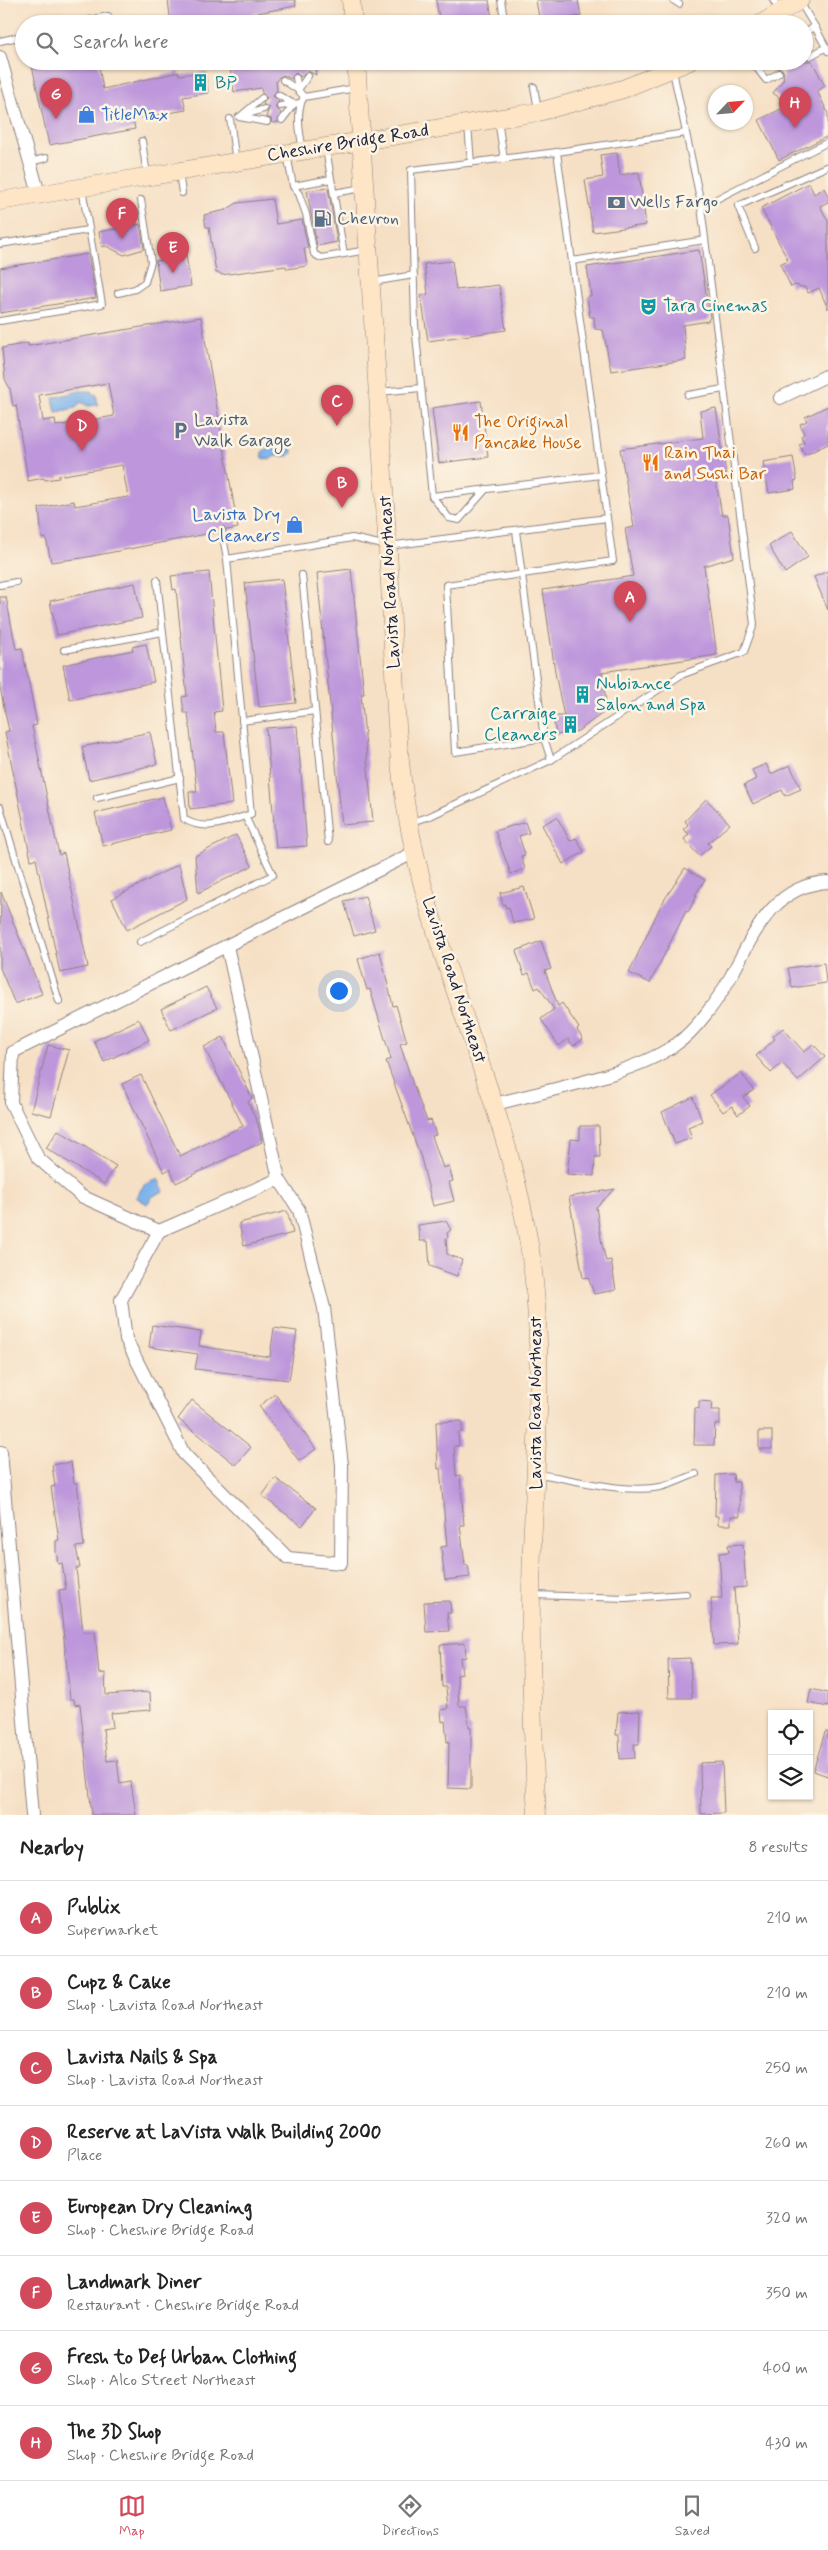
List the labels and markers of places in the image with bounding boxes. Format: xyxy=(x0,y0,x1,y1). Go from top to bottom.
place label: BP xyxy=(215,71,237,95)
building icon: BP xyxy=(191,73,211,93)
pin: G xyxy=(40,78,72,119)
pin: H xyxy=(779,87,811,128)
place label: TitleMax xyxy=(101,103,168,127)
shop icon: TitleMax xyxy=(77,105,97,125)
place label: Wells Fargo xyxy=(630,190,718,214)
bank icon: Wells Fargo xyxy=(606,192,626,212)
pin: F xyxy=(106,198,138,239)
place label: Chevron xyxy=(337,207,399,231)
fuel station icon: Chevron xyxy=(313,209,333,229)
pin: E xyxy=(157,232,189,273)
place label: Tara Cinemas xyxy=(663,294,767,318)
theatre icon: Tara Cinemas xyxy=(639,296,659,316)
pin: C xyxy=(321,385,353,426)
place label: Lavista Walk Garage xyxy=(194,408,292,454)
pin: D xyxy=(66,410,98,451)
place label: The Original Pancake House xyxy=(474,410,582,455)
parking icon: Lavista Walk Garage xyxy=(170,420,190,440)
restaurant icon: The Original Pancake House xyxy=(450,422,470,442)
place label: Rain Thai and Sushi Bar xyxy=(664,441,767,486)
restaurant icon: Rain Thai and Sushi Bar xyxy=(640,453,660,473)
pin: B xyxy=(326,467,358,508)
place label: Lavista Dry Cleaners xyxy=(192,503,280,548)
shop icon: Lavista Dry Cleaners xyxy=(284,515,304,535)
pin: A xyxy=(614,581,646,622)
place label: Nubiance Salon and Spa xyxy=(596,672,706,717)
building icon: Nubiance Salon and Spa xyxy=(572,684,592,704)
place label: Carraige Cleaners xyxy=(484,702,557,747)
building icon: Carraige Cleaners xyxy=(561,714,581,734)

